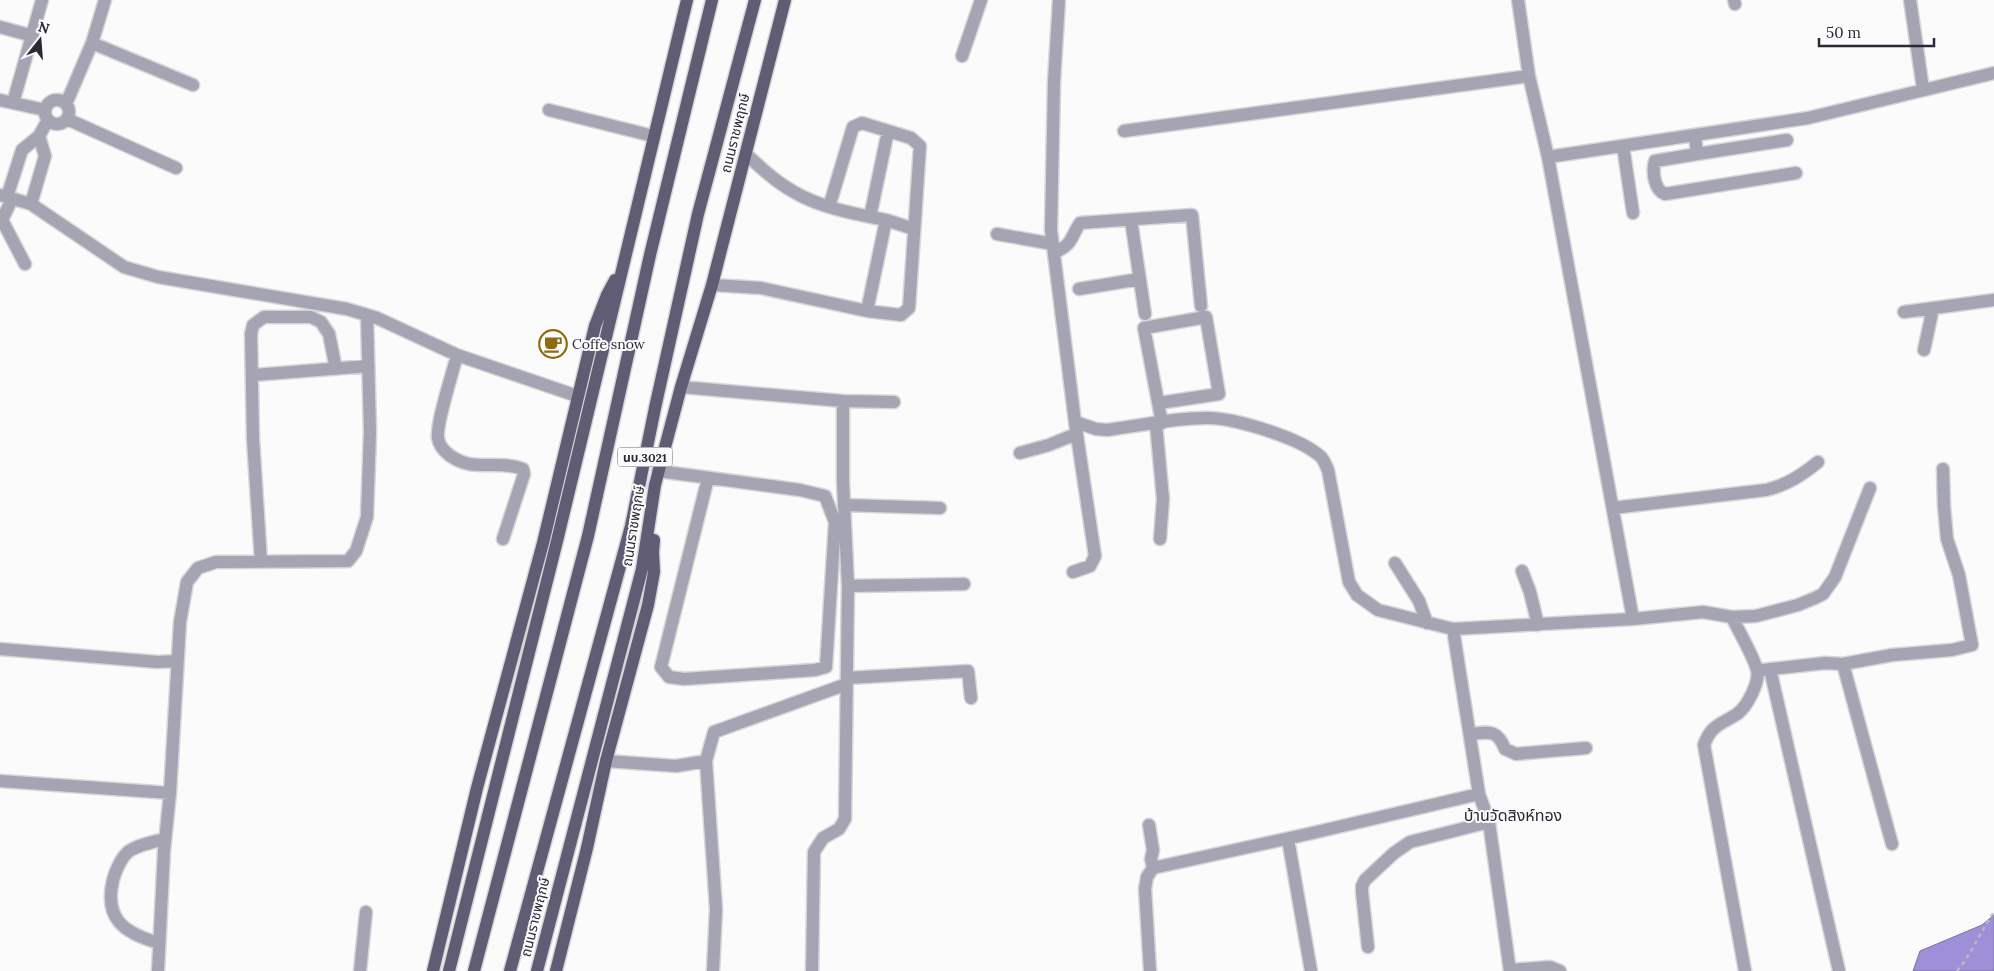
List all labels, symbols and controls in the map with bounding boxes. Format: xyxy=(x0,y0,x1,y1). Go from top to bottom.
north arrow xyxy=(15,15,65,65)
scale bar xyxy=(1819,15,1934,47)
text: N xyxy=(36,17,52,38)
text: 50 m xyxy=(1826,23,1861,42)
street label: ถนนราชพฤกษ์ xyxy=(716,91,754,175)
cafe icon: Coffe snow xyxy=(538,329,568,359)
place label: Coffe snow xyxy=(572,335,646,353)
road number: นบ.3021 xyxy=(618,448,672,467)
street label: ถนนราชพฤกษ์ xyxy=(618,484,648,568)
district label: บ้านวัดสิงห์ทอง xyxy=(1464,805,1562,825)
street label: ถนนราชพฤกษ์ xyxy=(516,875,554,959)

